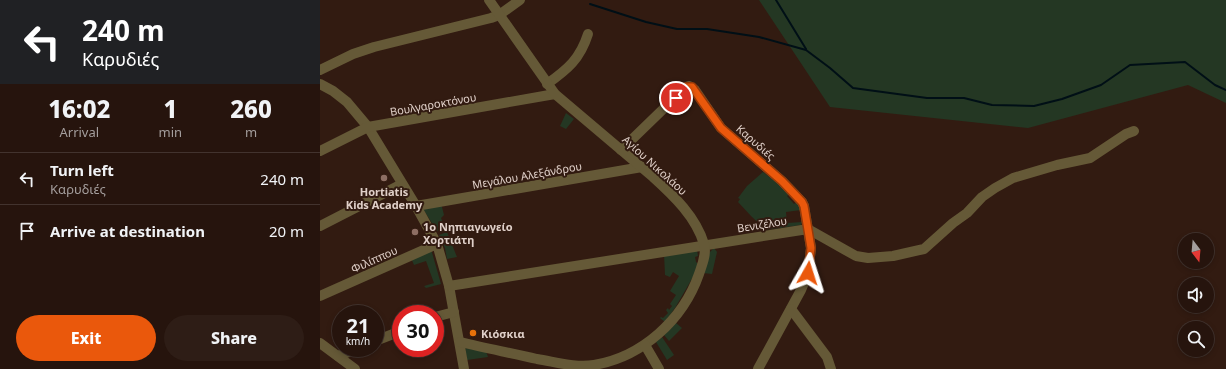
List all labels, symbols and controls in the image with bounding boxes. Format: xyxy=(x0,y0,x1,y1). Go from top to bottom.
text: 240 m xyxy=(82,11,165,49)
icon: left xyxy=(16,16,68,68)
text: Καρυδιές xyxy=(82,47,159,71)
pin xyxy=(659,81,693,115)
icon: arrive xyxy=(665,87,687,109)
street label: Βουλγαροκτόνου xyxy=(389,89,477,119)
text: 16:02 xyxy=(48,92,110,125)
text: 1 xyxy=(163,92,177,125)
text: 260 xyxy=(230,92,272,125)
street label: Καρυδιές xyxy=(733,121,779,163)
text: Arrival xyxy=(59,123,99,141)
text: min xyxy=(159,123,182,141)
text: m xyxy=(245,123,257,141)
street label: Αγίου Νικολάου xyxy=(619,132,691,198)
street label: Μεγάλου Αλεξάνδρου xyxy=(471,158,583,192)
text: Turn left xyxy=(50,160,114,180)
icon: left xyxy=(16,168,38,190)
text: 240 m xyxy=(260,169,304,189)
marker: Hortiatis Kids Academy xyxy=(379,173,389,183)
text: Καρυδιές xyxy=(50,180,106,198)
place label: Hortiatis Kids Academy xyxy=(346,184,423,212)
street label: Βενιζέλου xyxy=(736,213,788,235)
place label: 1ο Νηπιαγωγείο Χορτιάτη xyxy=(423,219,513,247)
icon: arrive xyxy=(16,220,38,242)
text: Arrive at destination xyxy=(50,221,205,241)
text: 20 m xyxy=(269,221,304,241)
marker: 1ο Νηπιαγωγείο Χορτιάτη xyxy=(410,227,420,237)
north arrow xyxy=(1178,233,1214,269)
map controls xyxy=(1178,233,1214,357)
street label: Φιλίππου xyxy=(348,242,400,276)
position arrow xyxy=(787,252,829,294)
button: sound xyxy=(1178,277,1214,313)
speed limit sign: 30 xyxy=(392,305,444,357)
text: 21 xyxy=(347,312,369,339)
button: Exit xyxy=(16,315,156,361)
button: Share xyxy=(164,315,304,361)
button: search xyxy=(1178,321,1214,357)
place label: Κιόσκια xyxy=(481,326,525,341)
marker: Κιόσκια xyxy=(468,328,478,338)
text: km/h xyxy=(346,334,370,348)

